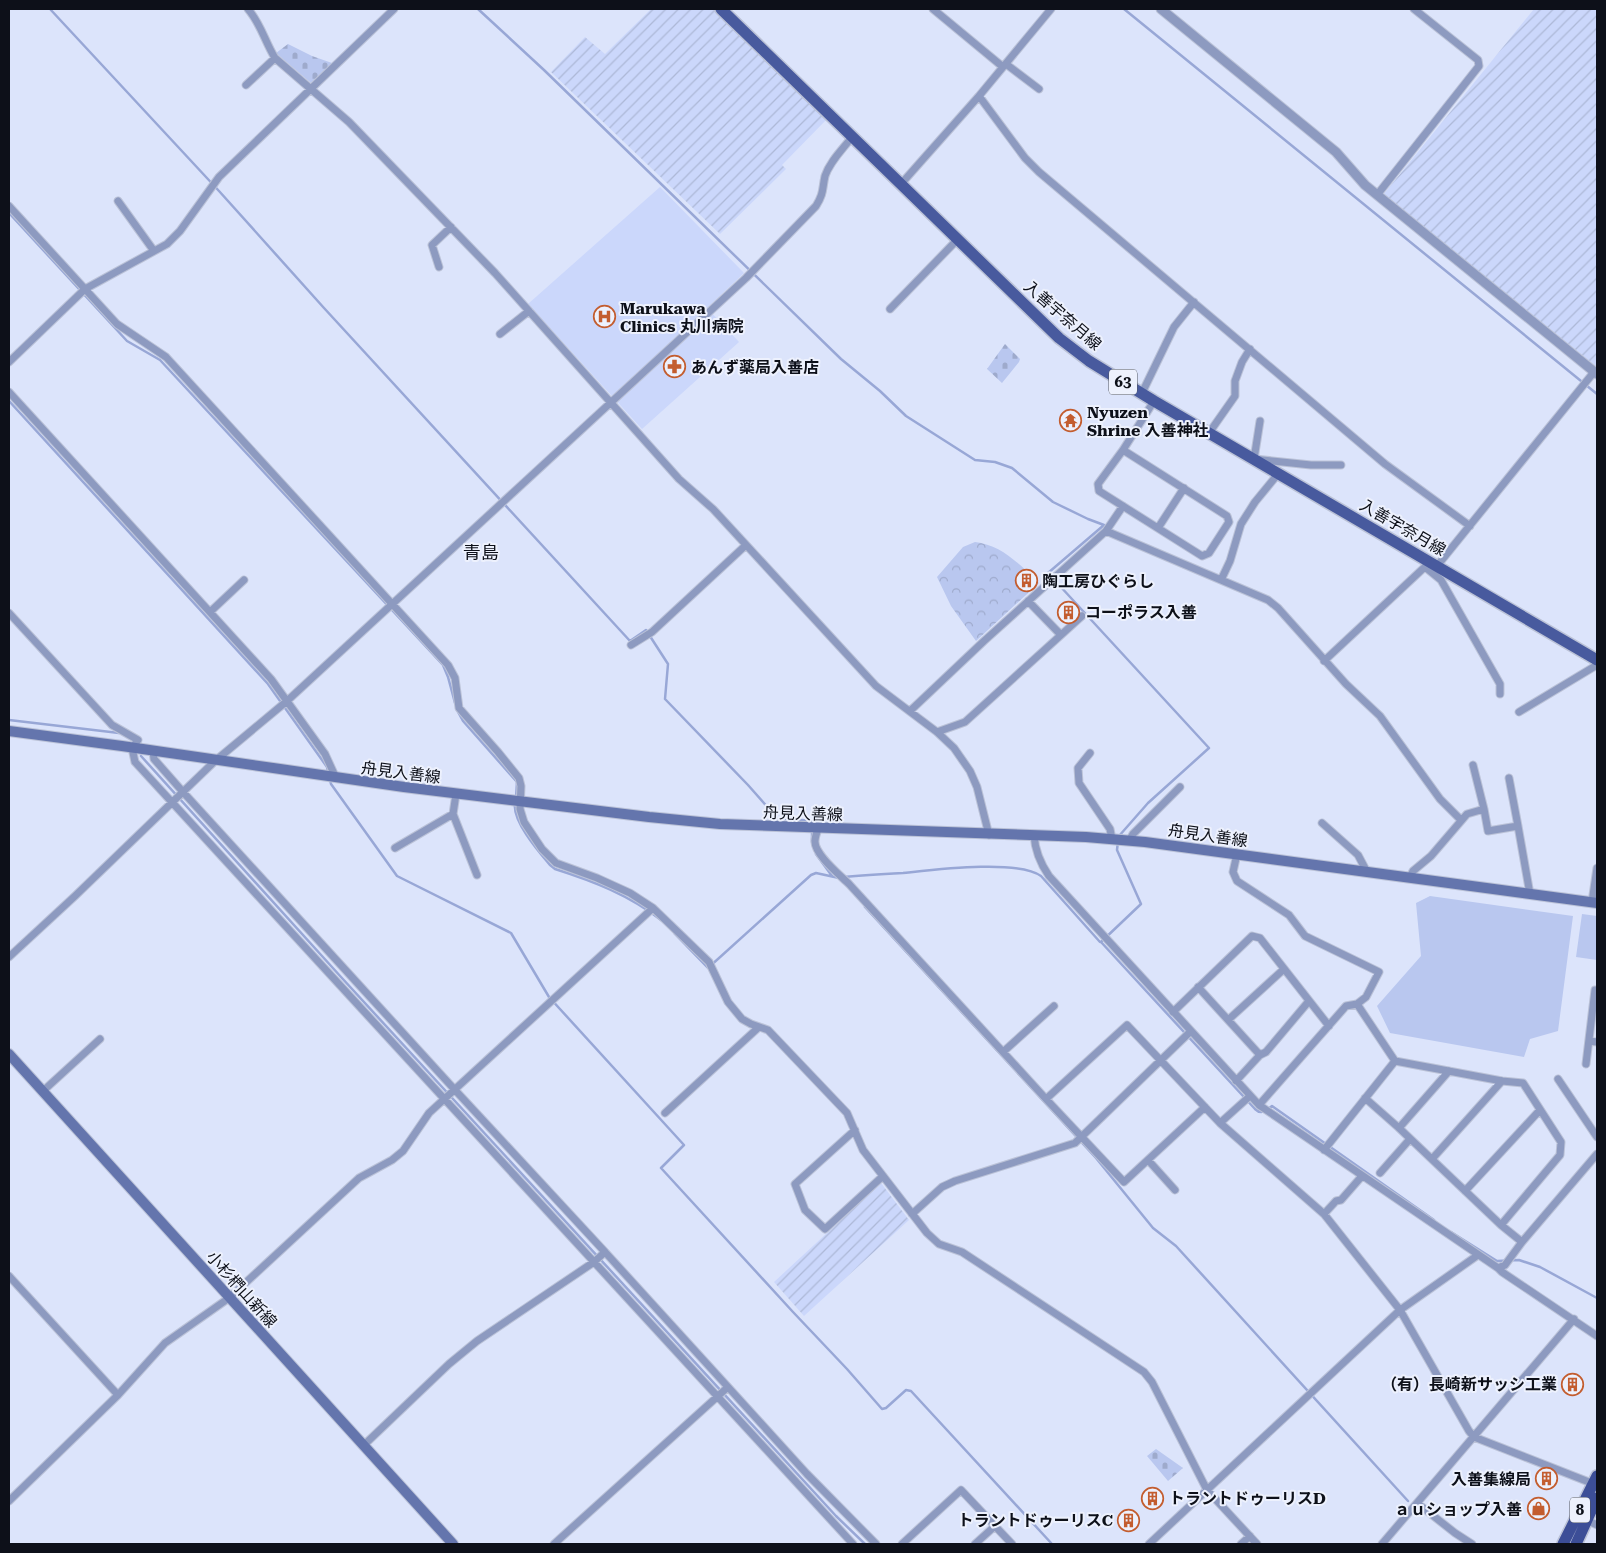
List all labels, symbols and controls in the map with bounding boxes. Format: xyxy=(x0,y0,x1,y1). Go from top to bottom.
street label: 入善宇奈月線 xyxy=(1020,277,1105,354)
place label: Marukawa Clinics 丸川病院 xyxy=(620,299,744,336)
hospital icon: Marukawa Clinics 丸川病院 xyxy=(592,305,616,329)
pharmacy icon: あんず薬局入善店 xyxy=(663,355,687,379)
place label: あんず薬局入善店 xyxy=(691,358,819,377)
road number: 63 xyxy=(1109,370,1137,394)
place label: Nyuzen Shrine 入善神社 xyxy=(1087,403,1209,440)
temple icon: Nyuzen Shrine 入善神社 xyxy=(1059,409,1083,433)
street label: 入善宇奈月線 xyxy=(1356,495,1449,560)
district label: 青島 xyxy=(463,542,499,563)
building icon: 陶工房ひぐらし xyxy=(1014,569,1038,593)
place label: 陶工房ひぐらし xyxy=(1042,572,1154,591)
building icon: コーポラス入善 xyxy=(1057,600,1081,624)
place label: コーポラス入善 xyxy=(1085,603,1197,622)
street label: 舟見入善線 xyxy=(360,758,442,787)
street label: 舟見入善線 xyxy=(763,803,843,824)
street label: 舟見入善線 xyxy=(1167,821,1249,850)
street label: 小杉椚山新線 xyxy=(202,1247,281,1331)
building icon: （有）長崎新サッシ工業 xyxy=(1561,1372,1585,1396)
place label: （有）長崎新サッシ工業 xyxy=(1381,1375,1557,1394)
building icon: 入善集線局 xyxy=(1535,1467,1559,1491)
place label: 入善集線局 xyxy=(1451,1470,1531,1489)
building icon: トラントドゥーリスD xyxy=(1141,1486,1165,1510)
place label: トラントドゥーリスD xyxy=(1169,1489,1326,1508)
shop icon: ａｕショップ入善 xyxy=(1526,1497,1550,1521)
road number: 8 xyxy=(1570,1498,1590,1522)
place label: ａｕショップ入善 xyxy=(1394,1500,1522,1519)
building icon: トラントドゥーリスC xyxy=(1117,1508,1141,1532)
place label: トラントドゥーリスC xyxy=(958,1511,1113,1530)

